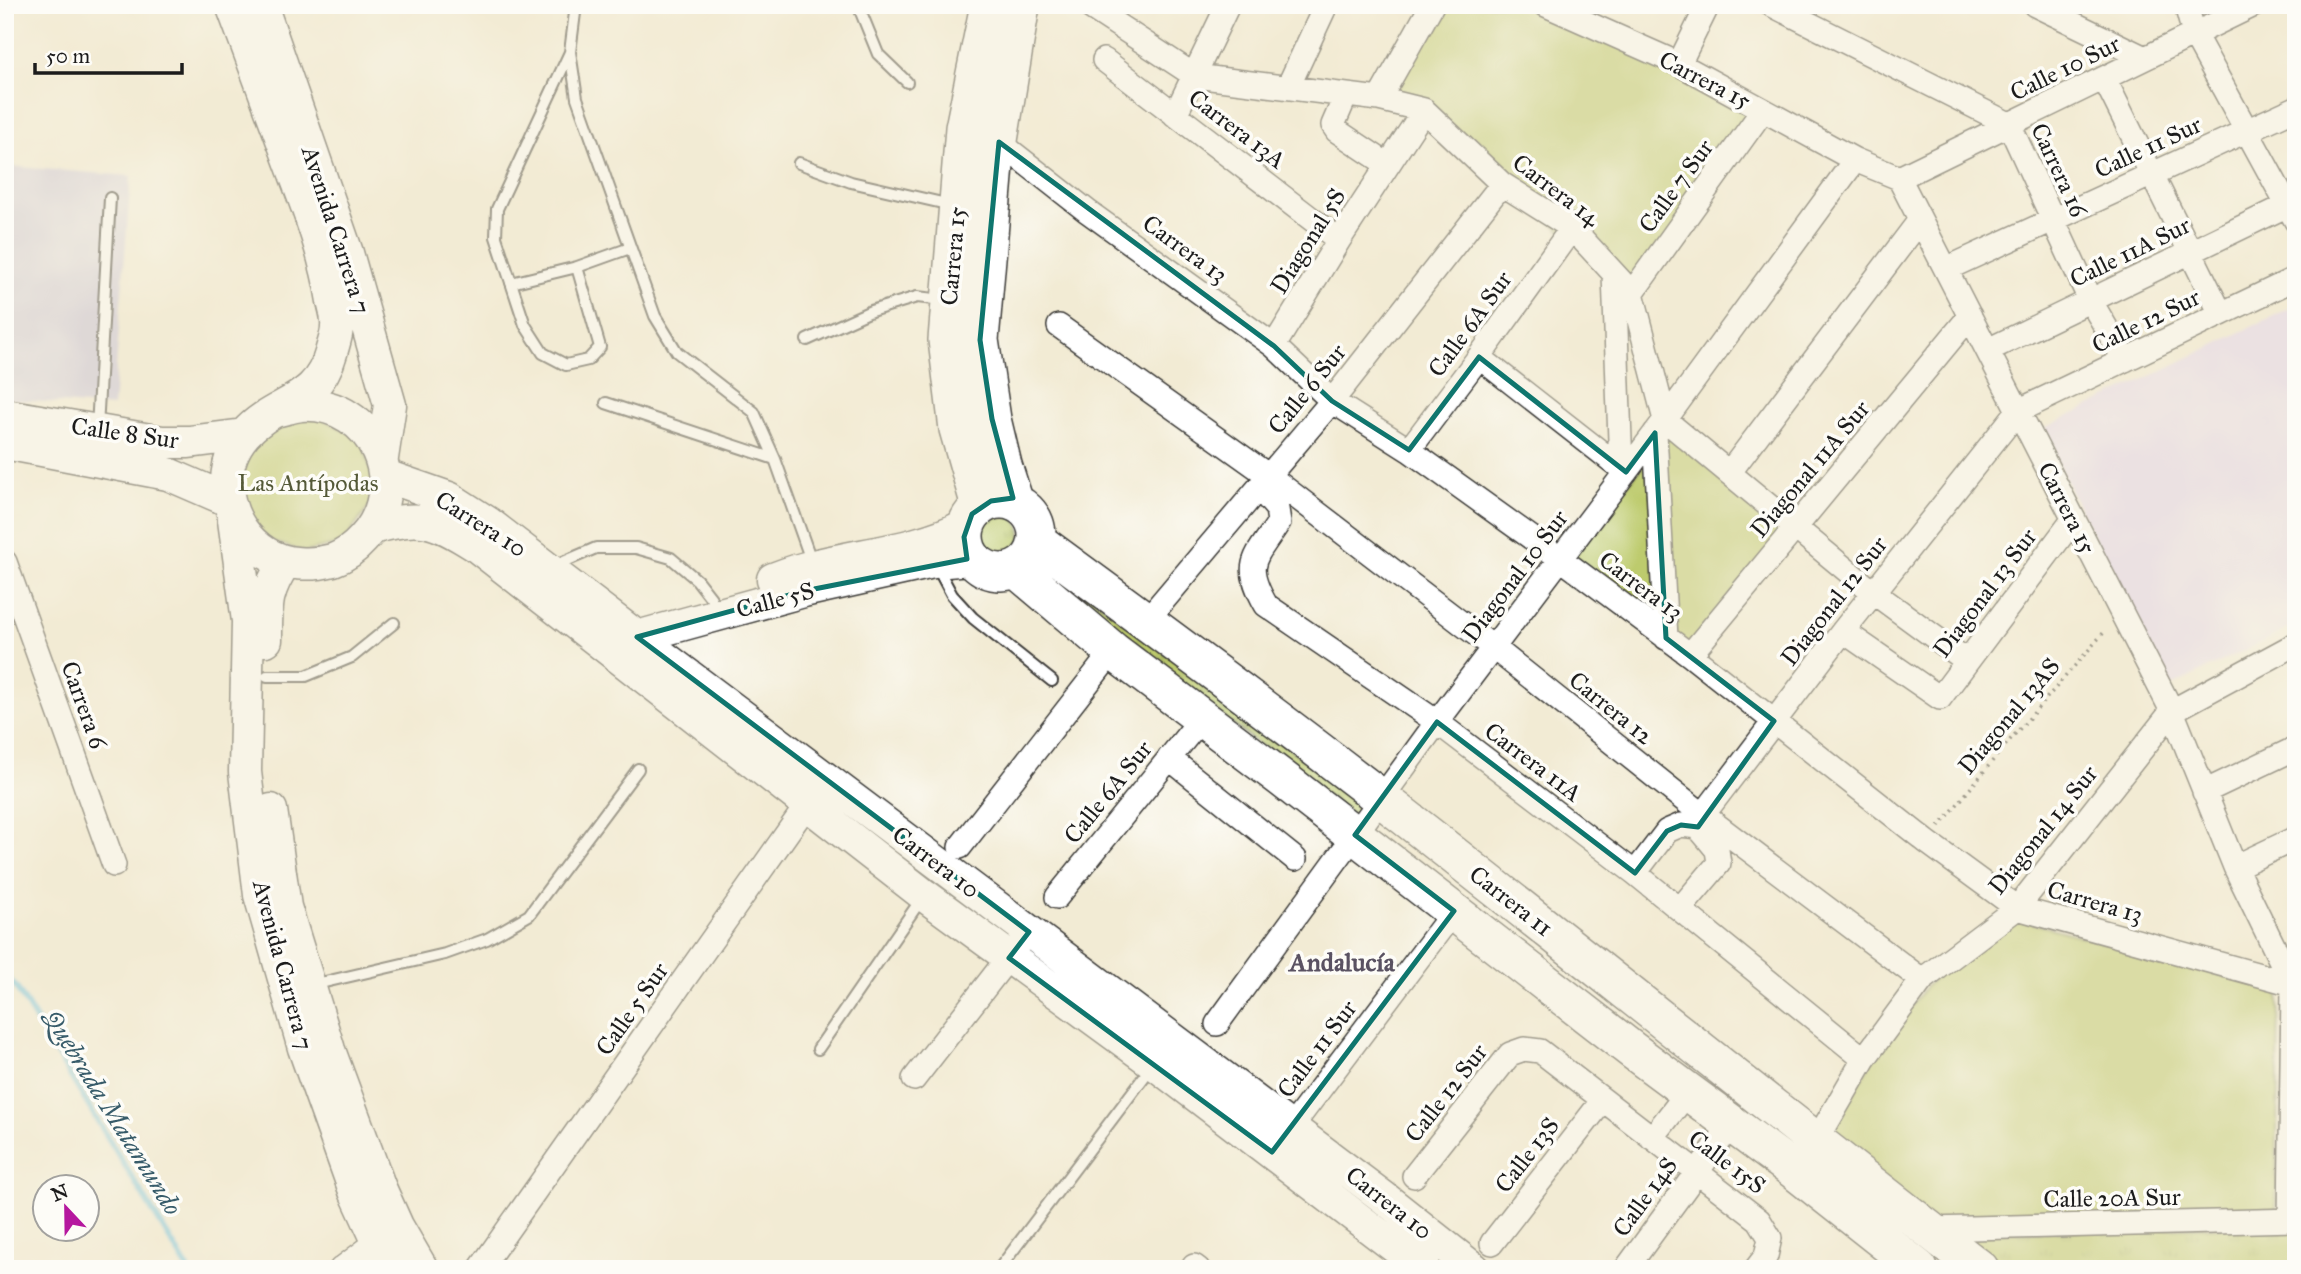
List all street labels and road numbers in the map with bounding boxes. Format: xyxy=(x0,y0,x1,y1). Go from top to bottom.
street label: Calle 10 Sur xyxy=(2005,29,2125,107)
street label: Carrera 15 xyxy=(1654,44,1756,116)
street label: Carrera 13A xyxy=(1183,83,1291,175)
street label: Calle 11 Sur xyxy=(2090,109,2206,185)
street label: Carrera 16 xyxy=(2024,118,2094,222)
street label: Calle 7 Sur xyxy=(1632,133,1720,239)
street label: Avenida Carrera 7 xyxy=(294,141,377,318)
street label: Carrera 14 xyxy=(1506,147,1606,233)
street label: Diagonal 5S xyxy=(1264,183,1352,299)
street label: Carrera 15 xyxy=(934,205,972,307)
street label: Carrera 13 xyxy=(1137,208,1233,290)
street label: Calle 11A Sur xyxy=(2065,210,2195,294)
street label: Calle 6A Sur xyxy=(1421,265,1519,383)
street label: Calle 12 Sur xyxy=(2087,282,2205,360)
street label: Calle 6 Sur xyxy=(1261,338,1353,440)
street label: Diagonal 11A Sur xyxy=(1744,394,1876,544)
street label: Calle 8 Sur xyxy=(69,411,181,455)
street label: Carrera 15 xyxy=(2031,457,2103,559)
street label: Carrera 10 xyxy=(430,484,532,564)
street label: Diagonal 10 Sur xyxy=(1455,504,1575,648)
street label: Diagonal 13 Sur xyxy=(1927,523,2043,663)
street label: Diagonal 12 Sur xyxy=(1774,530,1894,672)
street label: Carrera 13 xyxy=(1593,545,1689,627)
street label: Calle 5S xyxy=(733,575,817,625)
street label: Diagonal 13AS xyxy=(1952,652,2066,780)
street label: Carrera 6 xyxy=(54,657,114,754)
street label: Carrera 12 xyxy=(1563,665,1659,751)
street label: Carrera 11A xyxy=(1479,716,1587,808)
street label: Calle 6A Sur xyxy=(1057,734,1159,850)
street label: Diagonal 14 Sur xyxy=(1982,759,2104,901)
street label: Carrera 10 xyxy=(886,819,986,905)
street label: Carrera 11 xyxy=(1463,859,1559,943)
street label: Carrera 13 xyxy=(2044,874,2146,930)
street label: Avenida Carrera 7 xyxy=(246,876,320,1053)
street label: Calle 5 Sur xyxy=(589,957,675,1061)
street label: Calle 11 Sur xyxy=(1271,994,1363,1104)
street label: Calle 12 Sur xyxy=(1398,1038,1494,1148)
street label: Calle 13S xyxy=(1488,1111,1566,1199)
street label: Calle 15S xyxy=(1683,1123,1771,1201)
street label: Calle 14S xyxy=(1606,1151,1684,1243)
street label: Carrera 10 xyxy=(1340,1160,1438,1246)
street label: Calle 20A Sur xyxy=(2043,1182,2181,1214)

